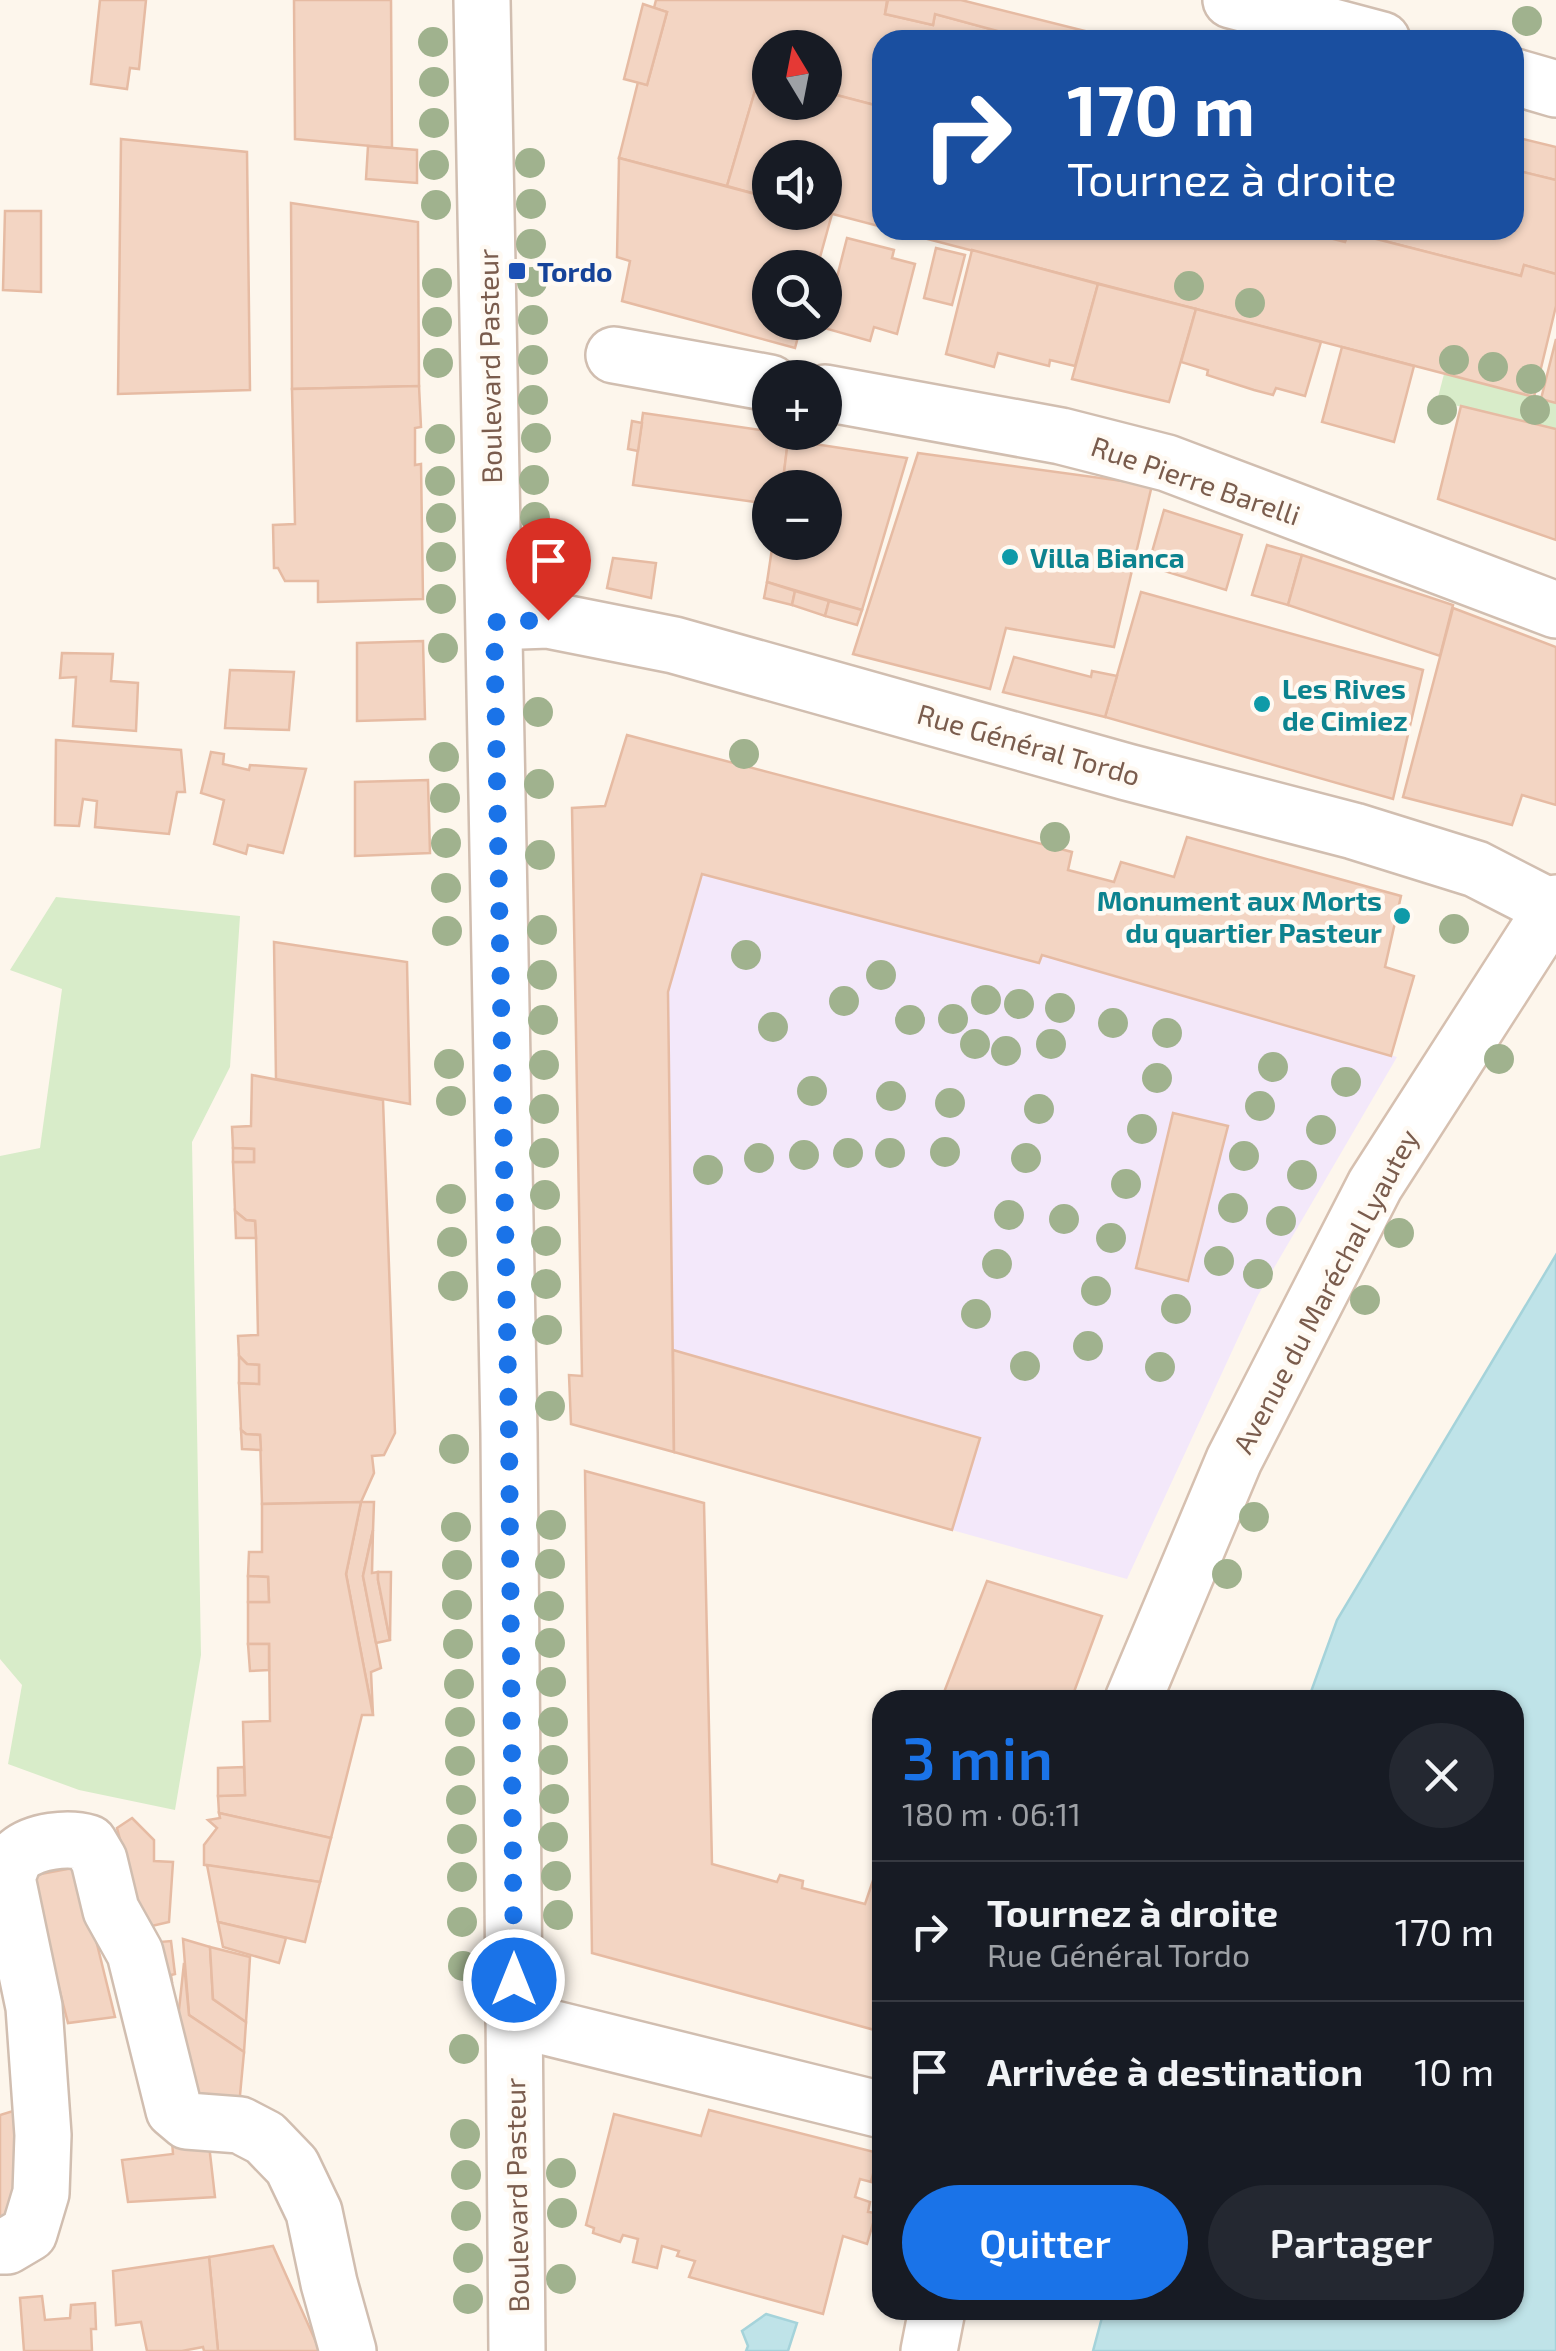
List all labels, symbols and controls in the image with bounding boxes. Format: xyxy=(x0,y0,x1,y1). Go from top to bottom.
north arrow xyxy=(752,30,842,120)
map controls xyxy=(752,30,842,560)
text: 170 m xyxy=(1067,66,1255,150)
icon: right xyxy=(902,70,1032,200)
button: sound xyxy=(752,140,842,230)
text: Tournez à droite xyxy=(1067,151,1397,205)
street label: Boulevard Pasteur xyxy=(470,248,508,484)
button: search xyxy=(752,250,842,340)
place label: Tordo xyxy=(537,254,613,288)
marker: Tordo xyxy=(506,260,528,282)
button: + xyxy=(752,360,842,450)
street label: Rue Pierre Barelli xyxy=(1087,428,1305,532)
button: − xyxy=(752,470,842,560)
pin xyxy=(506,518,591,621)
icon: arrive xyxy=(521,533,576,588)
place label: Villa Bianca xyxy=(1030,540,1185,574)
marker: Villa Bianca xyxy=(999,546,1021,568)
place label: Les Rives de Cimiez xyxy=(1282,671,1408,737)
marker: Les Rives de Cimiez xyxy=(1251,693,1273,715)
street label: Rue Général Tordo xyxy=(914,696,1144,792)
place label: Monument aux Morts du quartier Pasteur xyxy=(1097,883,1382,949)
marker: Monument aux Morts du quartier Pasteur xyxy=(1391,905,1413,927)
street label: Avenue du Maréchal Lyautey xyxy=(1225,1123,1425,1459)
text: 3 min xyxy=(902,1720,1053,1792)
button: close xyxy=(1389,1723,1494,1828)
text: 180 m · 06:11 xyxy=(902,1794,1081,1832)
text: Tournez à droite xyxy=(987,1889,1278,1935)
icon: right xyxy=(902,1904,957,1959)
text: 170 m xyxy=(1395,1908,1494,1954)
position arrow xyxy=(462,1928,566,2032)
text: Rue Général Tordo xyxy=(987,1935,1250,1973)
icon: arrive xyxy=(902,2044,957,2099)
text: Arrivée à destination xyxy=(987,2048,1363,2094)
text: 10 m xyxy=(1414,2048,1494,2094)
street label: Boulevard Pasteur xyxy=(497,2077,535,2313)
button: Quitter xyxy=(902,2185,1188,2300)
button: Partager xyxy=(1208,2185,1494,2300)

